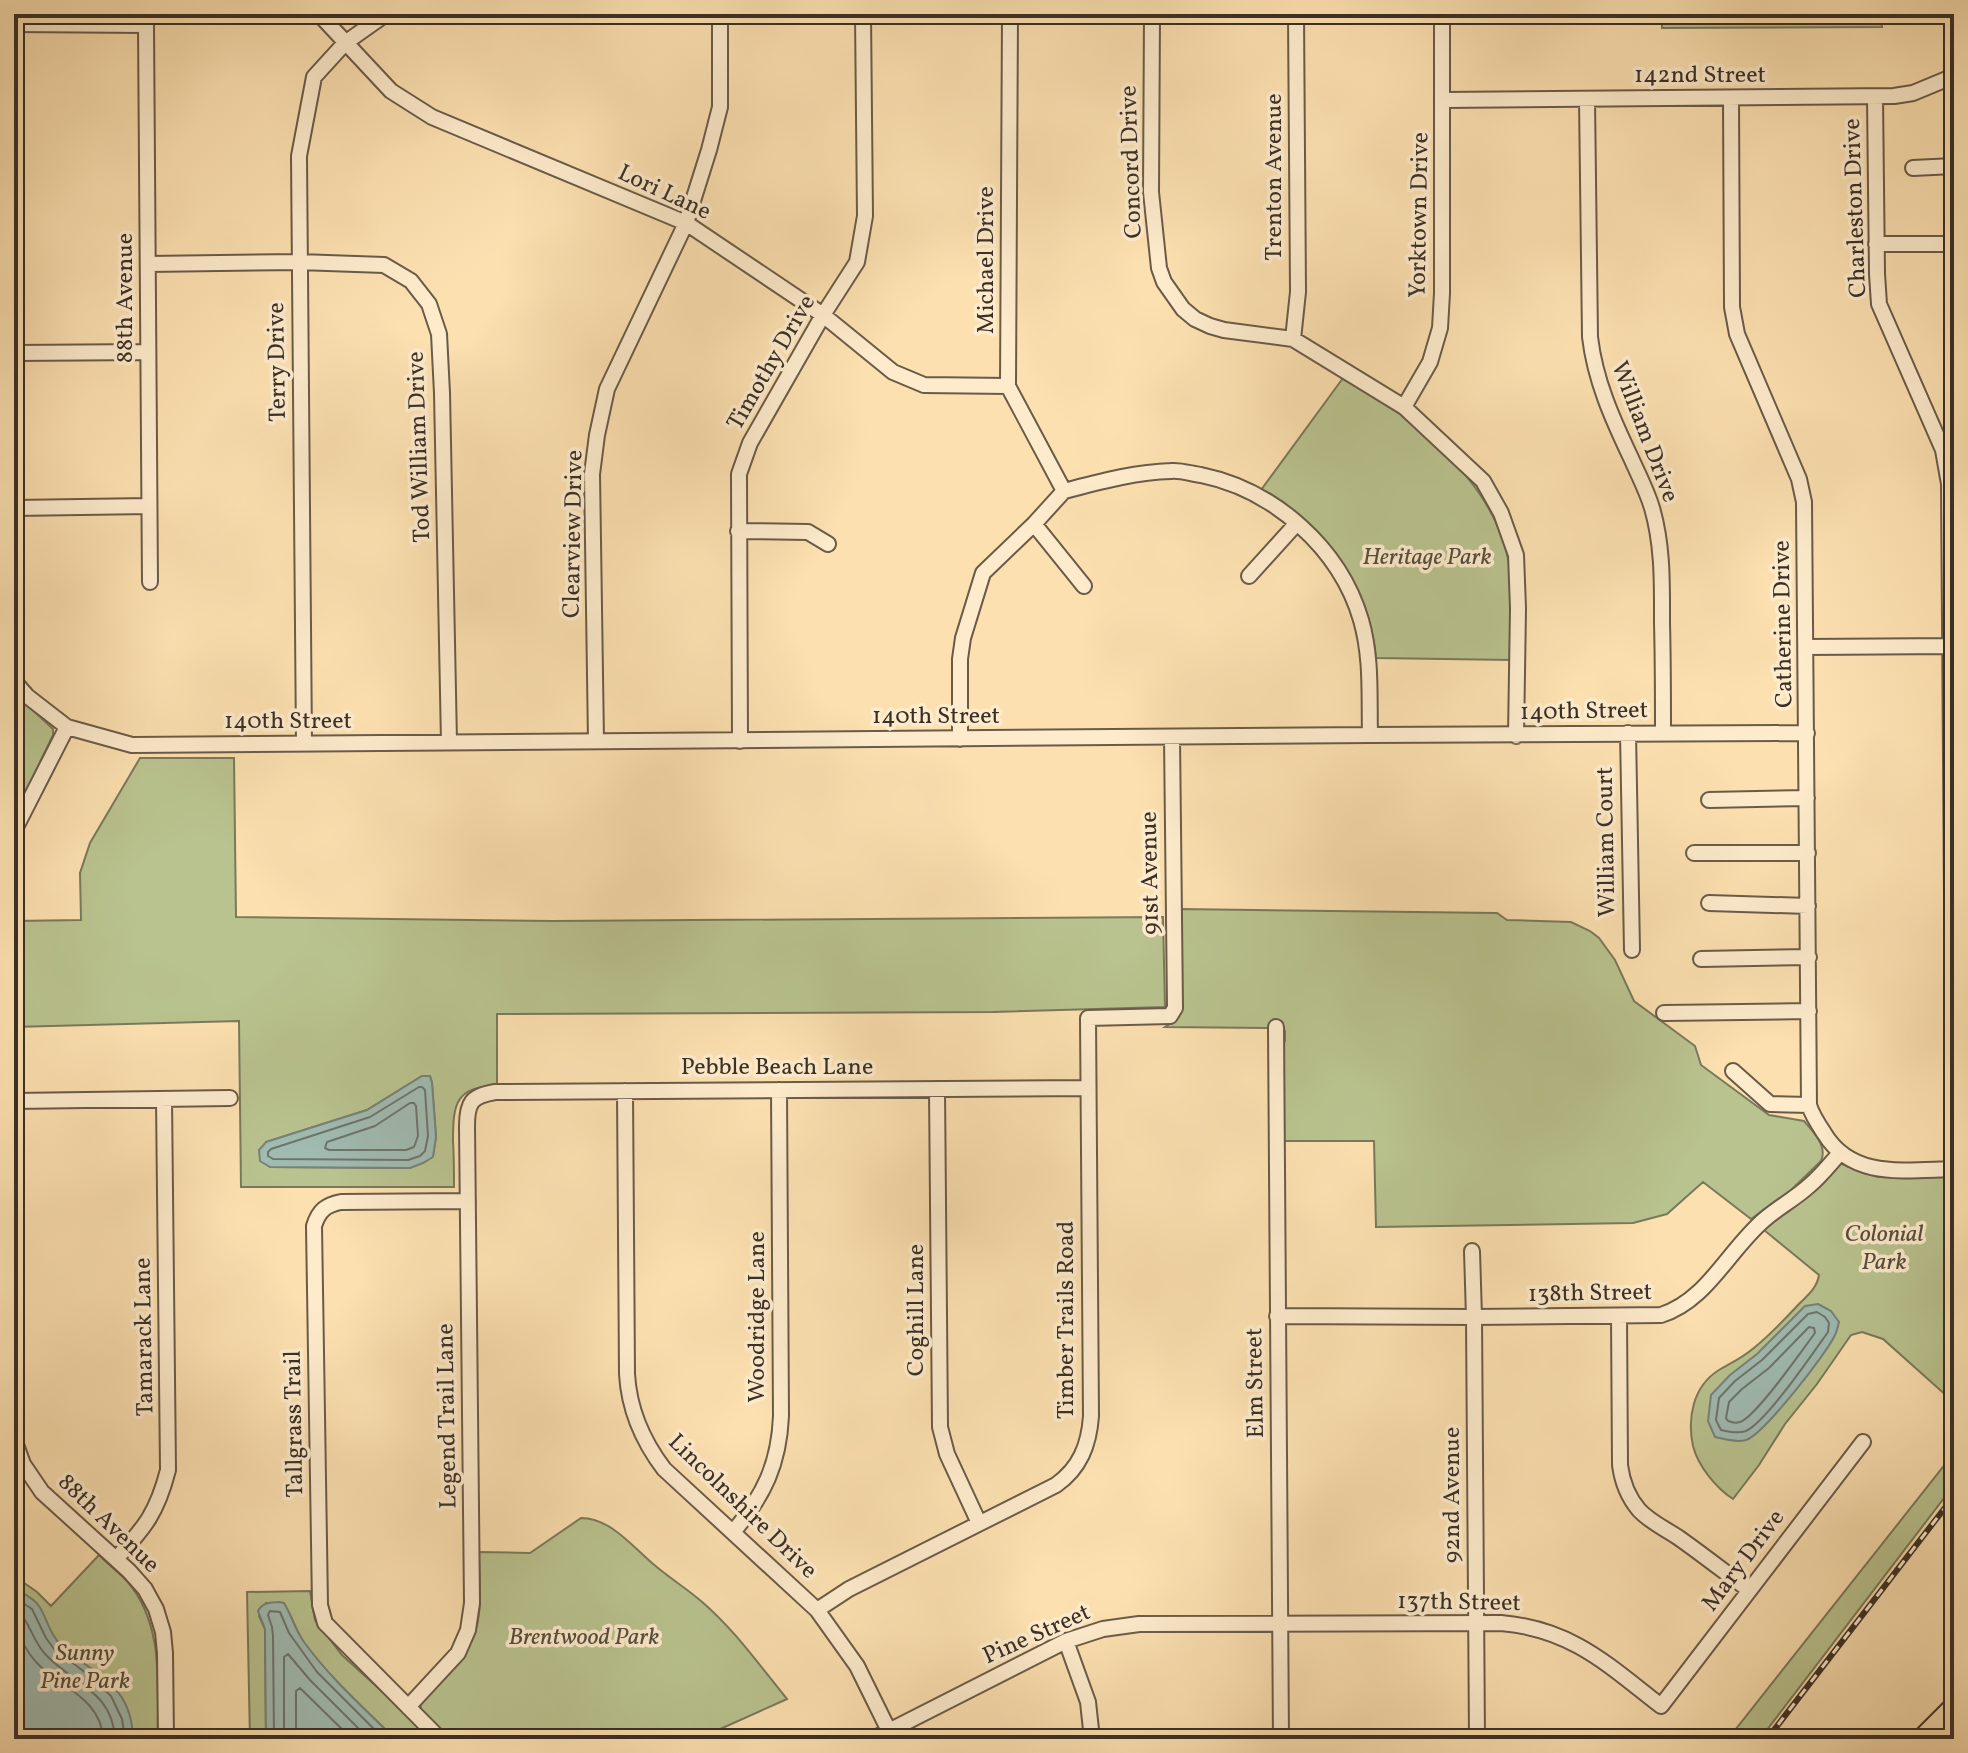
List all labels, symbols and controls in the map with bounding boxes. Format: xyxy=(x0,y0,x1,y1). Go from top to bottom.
street label: 142nd Street xyxy=(1634,59,1766,93)
street label: Concord Drive xyxy=(1112,85,1152,239)
street label: Trenton Avenue xyxy=(1258,93,1292,261)
street label: Charleston Drive xyxy=(1836,118,1876,298)
street label: Yorktown Drive xyxy=(1402,132,1438,298)
street label: Lori Lane xyxy=(612,157,716,229)
street label: Michael Drive xyxy=(970,186,1004,334)
street label: 88th Avenue xyxy=(109,233,143,363)
street label: Timothy Drive xyxy=(719,289,825,437)
street label: Terry Drive xyxy=(260,302,296,422)
street label: Tod William Drive xyxy=(400,351,440,543)
street label: William Drive xyxy=(1601,356,1687,508)
street label: Clearview Drive xyxy=(556,449,592,619)
street label: Catherine Drive xyxy=(1766,540,1802,708)
park label: Heritage Park xyxy=(1362,541,1492,575)
street label: 140th Street xyxy=(1520,694,1648,730)
street label: 140th Street xyxy=(872,700,1000,734)
street label: 140th Street xyxy=(224,705,352,739)
street label: William Court xyxy=(1589,766,1625,918)
street label: 91st Avenue xyxy=(1133,811,1169,935)
street label: Pebble Beach Lane xyxy=(681,1051,873,1085)
park label: Colonial Park xyxy=(1845,1218,1923,1280)
street label: Timber Trails Road xyxy=(1050,1221,1084,1419)
street label: Woodridge Lane xyxy=(741,1231,775,1403)
street label: Coghill Lane xyxy=(900,1244,934,1376)
street label: Tamarack Lane xyxy=(127,1257,163,1417)
street label: 138th Street xyxy=(1528,1276,1652,1312)
street label: Legend Trail Lane xyxy=(429,1323,467,1509)
street label: Elm Street xyxy=(1238,1327,1274,1439)
street label: Tallgrass Trail xyxy=(277,1350,313,1498)
street label: Lincolnshire Drive xyxy=(660,1427,824,1587)
street label: 92nd Avenue xyxy=(1436,1427,1470,1563)
street label: 88th Avenue xyxy=(49,1466,167,1582)
street label: Mary Drive xyxy=(1694,1503,1794,1619)
street label: 137th Street xyxy=(1397,1585,1521,1621)
street label: Pine Street xyxy=(978,1596,1096,1674)
park label: Brentwood Park xyxy=(509,1621,659,1655)
park label: Sunny Pine Park xyxy=(40,1637,130,1699)

